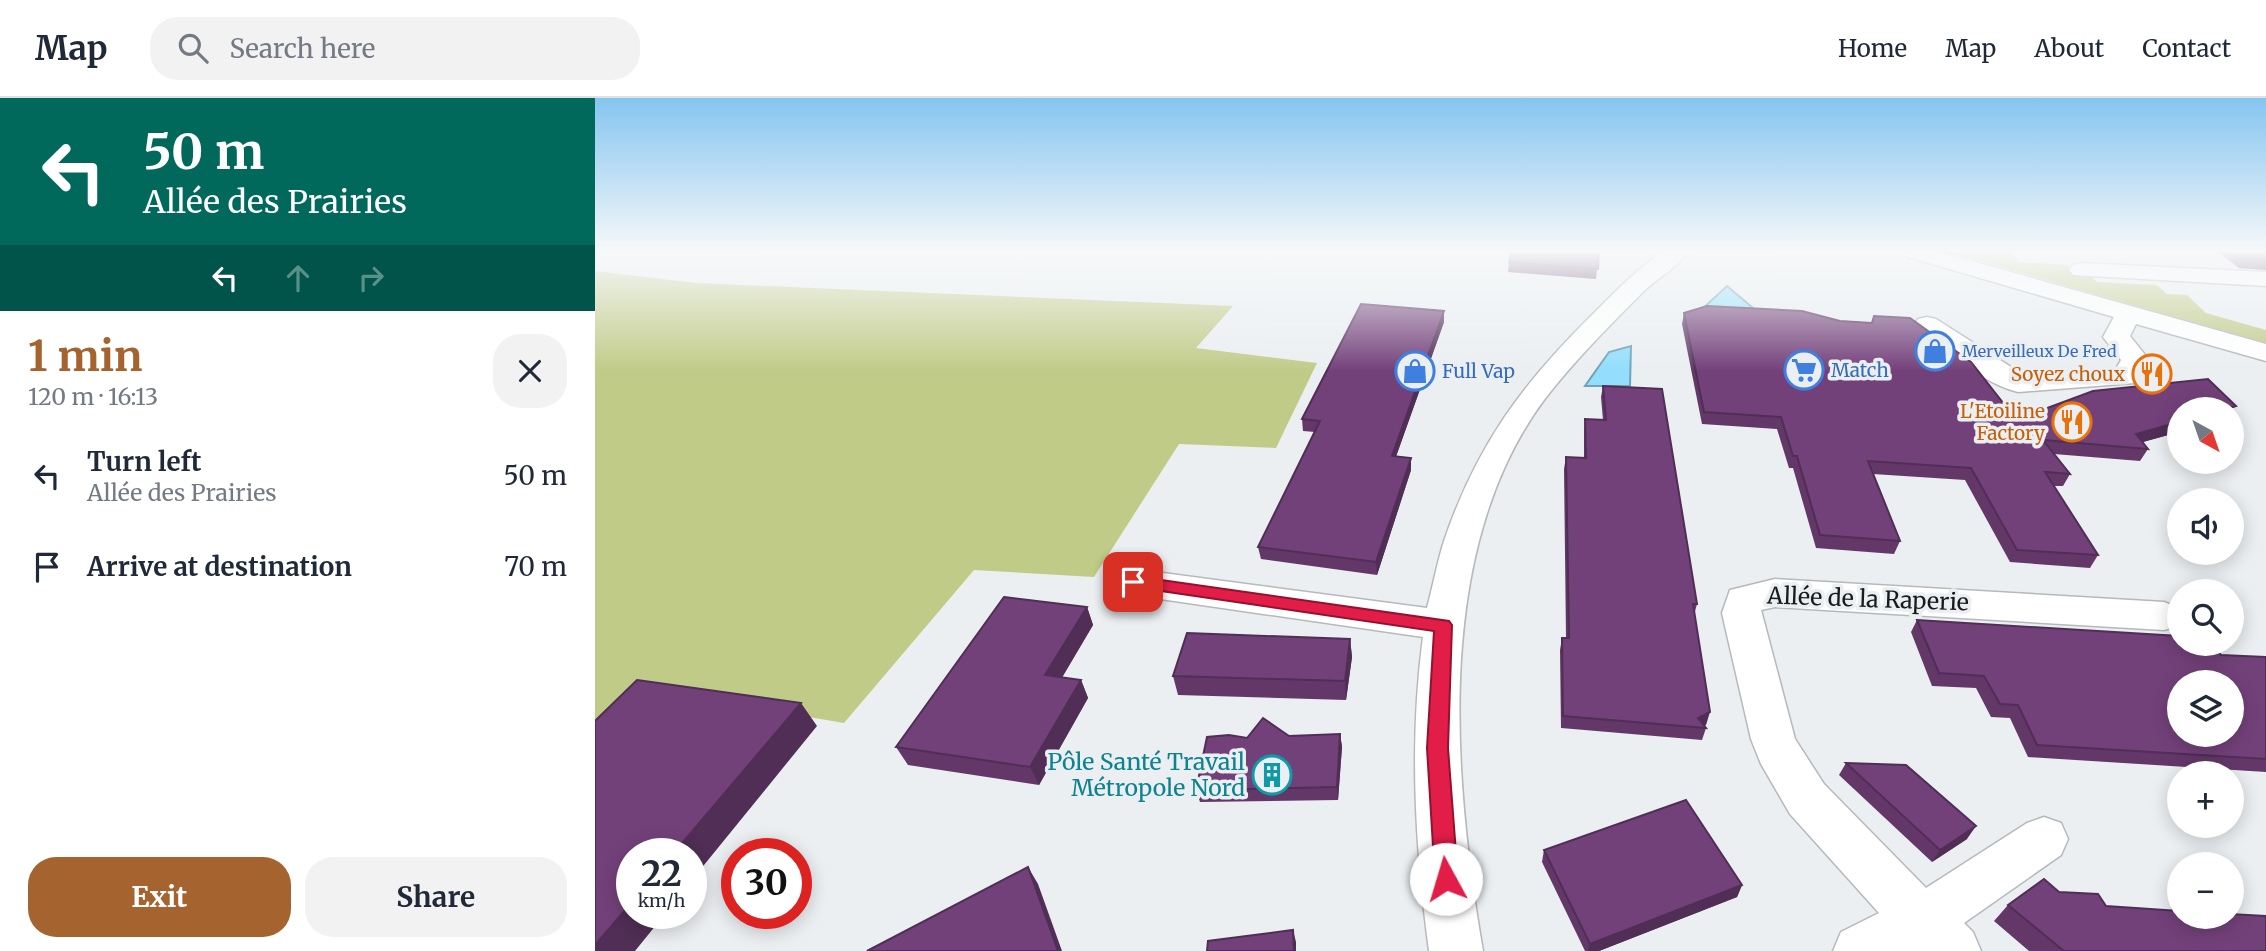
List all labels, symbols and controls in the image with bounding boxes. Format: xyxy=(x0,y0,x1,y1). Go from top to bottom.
search box xyxy=(150,17,640,80)
text: Map xyxy=(35,28,108,69)
icon: search xyxy=(174,29,212,67)
text: Search here xyxy=(230,32,375,65)
text: Home xyxy=(1838,33,1907,64)
text: Map xyxy=(1945,33,1996,64)
text: About xyxy=(2034,33,2104,64)
text: Contact xyxy=(2142,33,2231,64)
text: 50 m xyxy=(143,121,264,182)
icon: left xyxy=(28,126,119,217)
text: Allée des Prairies xyxy=(143,182,407,222)
icon: left xyxy=(206,259,244,297)
icon: ahead xyxy=(279,259,317,297)
icon: right xyxy=(352,259,390,297)
text: 1 min xyxy=(28,330,142,382)
shop icon: Merveilleux De Fred xyxy=(1914,330,1956,372)
button: close xyxy=(493,334,567,408)
place label: Merveilleux De Fred xyxy=(1962,341,2117,361)
supermarket icon: Match xyxy=(1783,349,1825,391)
shop icon: Full Vap xyxy=(1394,350,1436,392)
restaurant icon: Soyez choux xyxy=(2131,353,2173,395)
place label: Match xyxy=(1831,358,1889,382)
place label: Full Vap xyxy=(1442,359,1515,383)
place label: Soyez choux xyxy=(2011,362,2126,386)
text: 120 m · 16:13 xyxy=(28,382,158,411)
north arrow xyxy=(2167,397,2243,474)
map controls xyxy=(2167,397,2244,929)
place label: L'Etoiline Factory xyxy=(1960,399,2045,445)
restaurant icon: L'Etoiline Factory xyxy=(2051,401,2093,443)
text: Turn left xyxy=(87,445,201,478)
icon: left xyxy=(28,457,66,495)
text: 50 m xyxy=(503,459,567,492)
text: Allée des Prairies xyxy=(87,478,277,507)
button: sound xyxy=(2167,488,2244,565)
icon: arrive xyxy=(28,548,66,586)
text: Arrive at destination xyxy=(87,550,352,583)
text: 70 m xyxy=(504,550,567,583)
pin xyxy=(1103,552,1163,612)
icon: arrive xyxy=(1114,563,1152,601)
button: search xyxy=(2167,579,2244,656)
street label: Allée de la Raperie xyxy=(1766,580,1969,617)
button: layers xyxy=(2167,670,2244,747)
place label: Pôle Santé Travail Métropole Nord xyxy=(1047,747,1245,802)
building icon: Pôle Santé Travail Métropole Nord xyxy=(1251,754,1293,796)
button: + xyxy=(2167,761,2244,838)
speed limit sign: 30 xyxy=(721,838,812,929)
position arrow xyxy=(1409,842,1483,916)
text: 22 xyxy=(641,852,682,896)
button: − xyxy=(2167,852,2244,929)
button: Exit xyxy=(28,857,291,937)
button: Share xyxy=(305,857,567,937)
text: km/h xyxy=(638,889,685,912)

